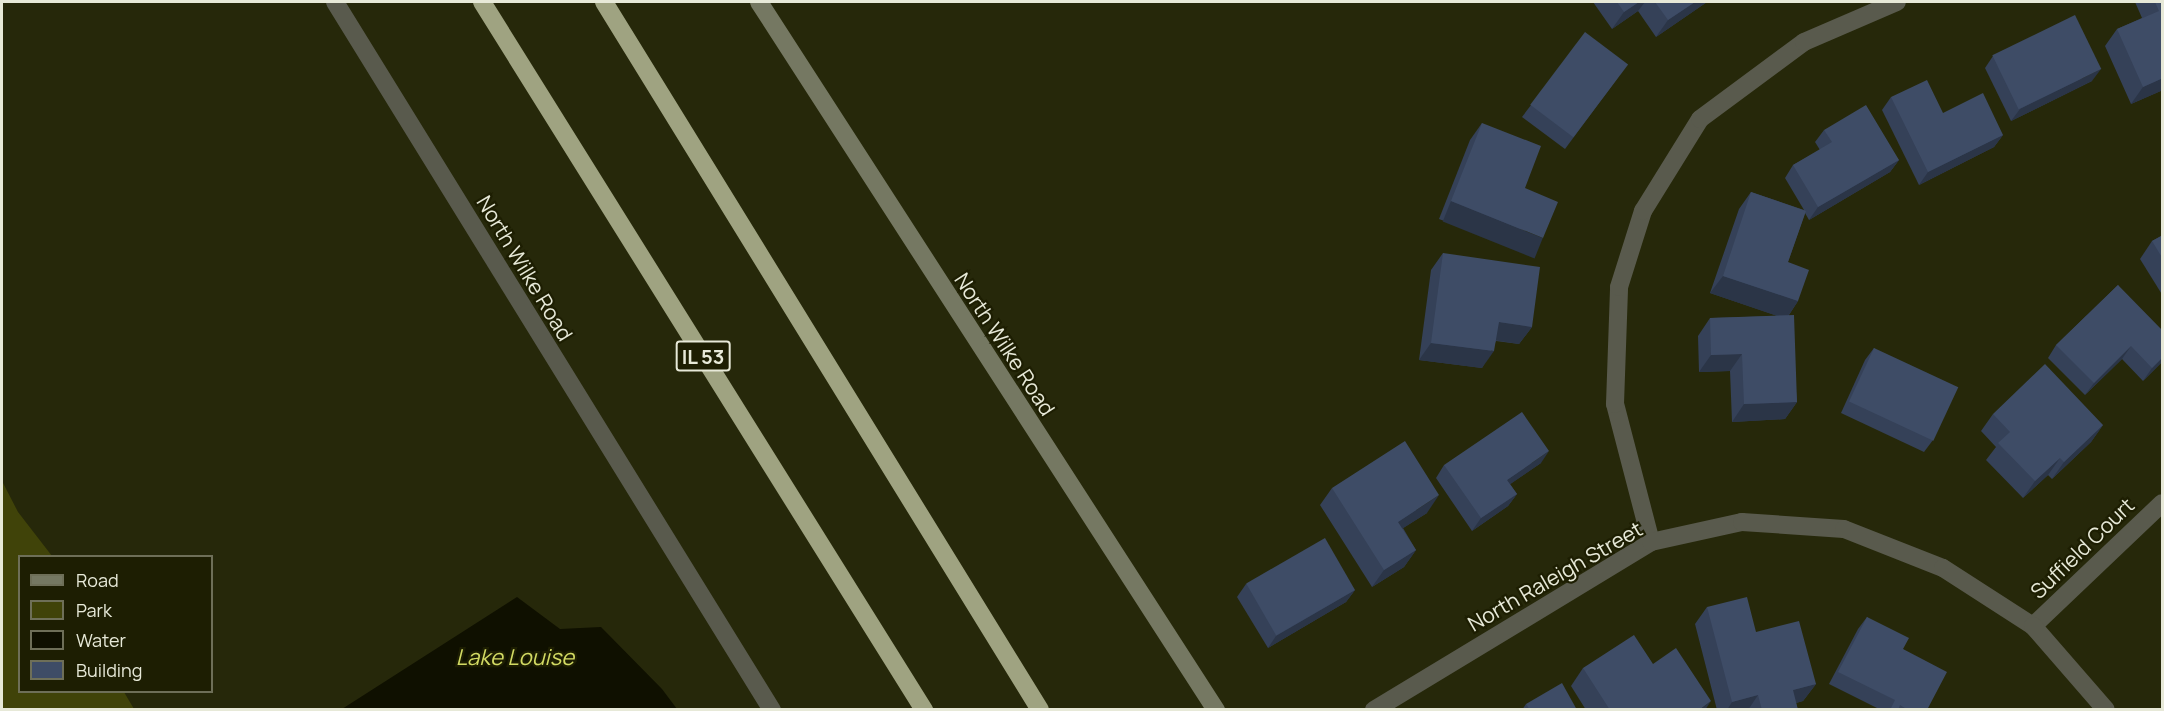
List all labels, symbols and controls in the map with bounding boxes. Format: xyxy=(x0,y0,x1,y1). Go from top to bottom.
street label: North Wilke Road xyxy=(472,191,578,345)
street label: North Wilke Road xyxy=(950,268,1060,420)
road number: IL 53 xyxy=(674,339,732,373)
street label: Suffield Court xyxy=(2025,492,2139,604)
street label: North Raleigh Street xyxy=(1463,516,1647,636)
legend xyxy=(18,555,213,693)
text: Road xyxy=(76,568,119,592)
text: Park xyxy=(76,598,112,622)
text: Water xyxy=(76,628,126,652)
water label: Lake Louise xyxy=(456,645,574,671)
text: Building xyxy=(76,658,142,682)

